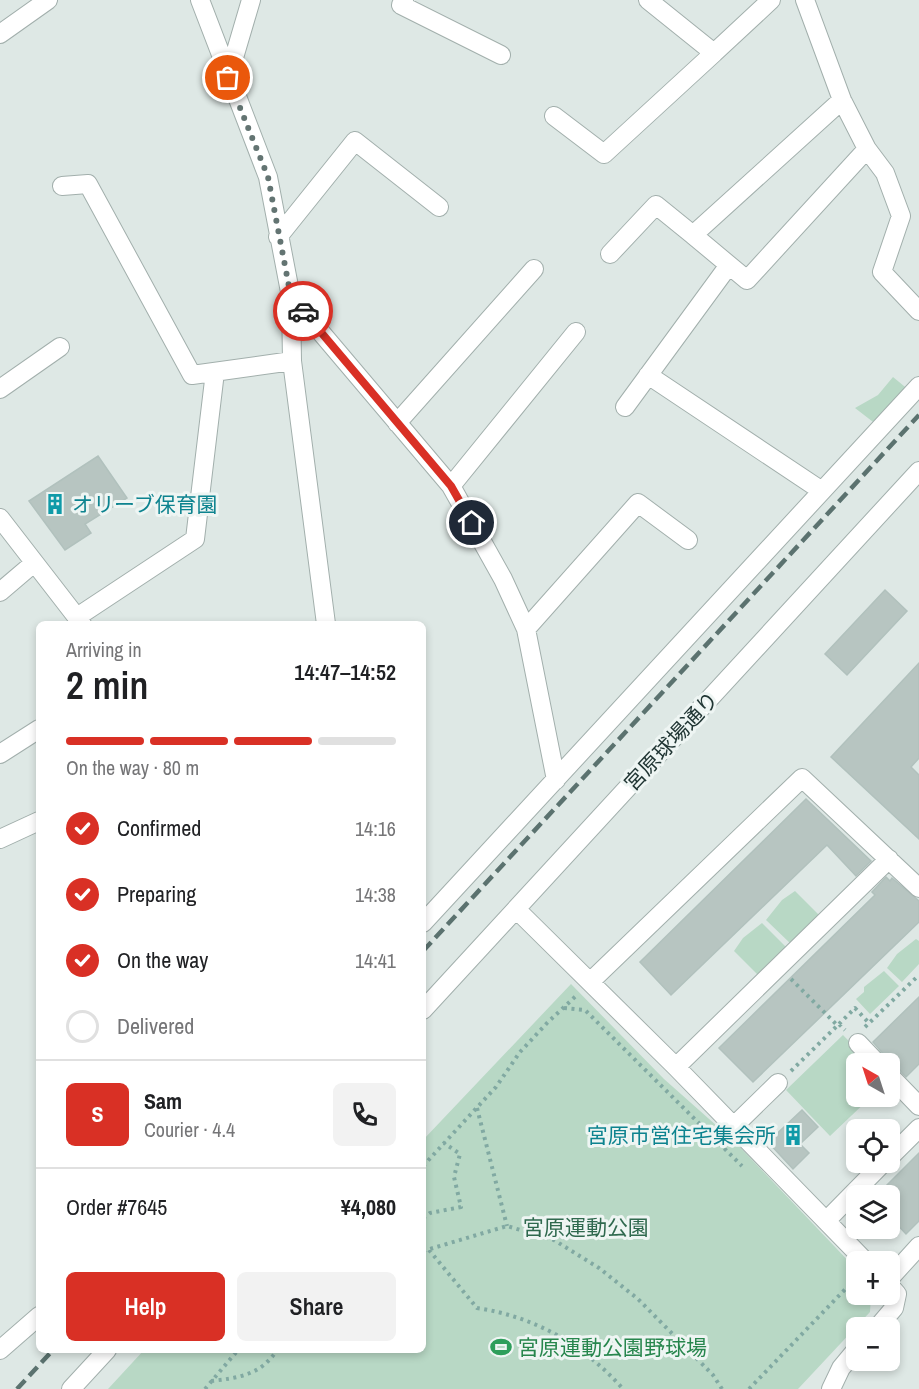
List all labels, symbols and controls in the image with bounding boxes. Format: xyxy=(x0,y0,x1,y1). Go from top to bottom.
pin xyxy=(202,52,253,103)
icon: bag xyxy=(211,61,244,94)
courier xyxy=(273,281,333,341)
icon: car xyxy=(287,295,320,328)
place label: オリーブ保育園 xyxy=(72,490,218,519)
building icon: オリーブ保育園 xyxy=(43,492,67,516)
pin xyxy=(446,497,497,548)
icon: home xyxy=(455,506,488,539)
text: Arriving in xyxy=(66,636,142,663)
text: 14:47–14:52 xyxy=(294,657,396,687)
text: 2 min xyxy=(66,659,148,711)
street label: 宮原球場通り xyxy=(617,685,725,797)
text: On the way · 80 m xyxy=(66,754,199,781)
icon: check xyxy=(66,812,99,845)
text: Confirmed xyxy=(117,813,201,843)
text: 14:16 xyxy=(355,815,396,842)
icon: check xyxy=(66,878,99,911)
text: Preparing xyxy=(117,879,196,909)
text: 14:38 xyxy=(355,881,396,908)
icon: check xyxy=(66,944,99,977)
text: On the way xyxy=(117,945,208,975)
text: 14:41 xyxy=(355,947,396,974)
text: Delivered xyxy=(117,1011,194,1041)
north arrow xyxy=(846,1053,900,1107)
map controls xyxy=(846,1053,900,1371)
button: phone xyxy=(333,1083,396,1146)
text: Sam xyxy=(144,1086,182,1116)
text: S xyxy=(91,1099,104,1129)
text: Courier · 4.4 xyxy=(144,1116,235,1143)
button: locate xyxy=(846,1119,900,1173)
place label: 宮原市営住宅集会所 xyxy=(587,1121,776,1150)
building icon: 宮原市営住宅集会所 xyxy=(781,1123,805,1147)
button: layers xyxy=(846,1185,900,1239)
text: Order #7645 xyxy=(66,1192,167,1222)
text: ¥4,080 xyxy=(341,1192,396,1222)
park label: 宮原運動公園 xyxy=(523,1213,649,1242)
button: + xyxy=(846,1251,900,1305)
button: Help xyxy=(66,1272,225,1341)
button: Share xyxy=(237,1272,396,1341)
button: − xyxy=(846,1317,900,1371)
place label: 宮原運動公園野球場 xyxy=(518,1333,707,1362)
sports icon: 宮原運動公園野球場 xyxy=(489,1335,513,1359)

